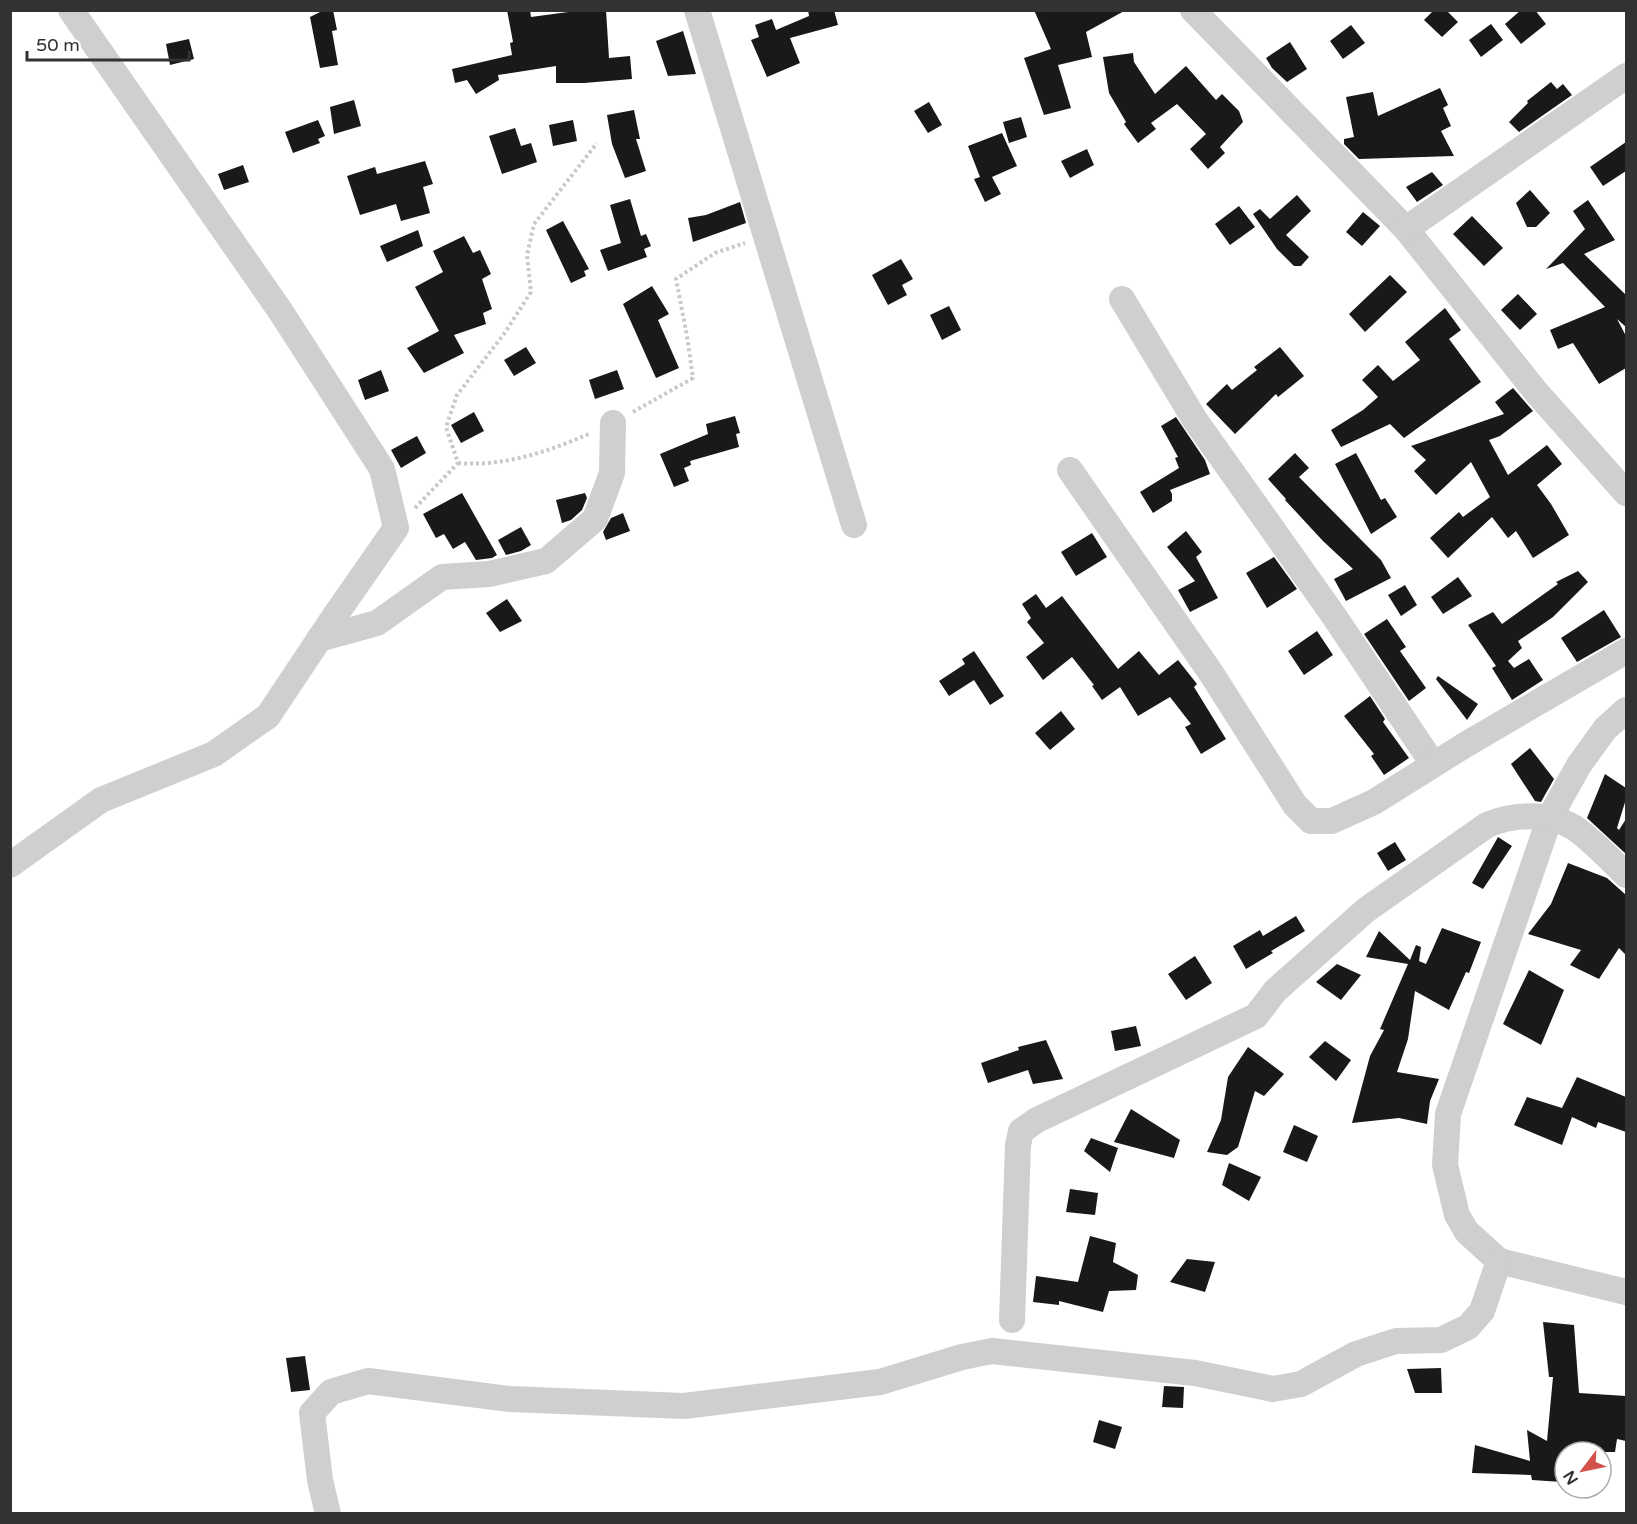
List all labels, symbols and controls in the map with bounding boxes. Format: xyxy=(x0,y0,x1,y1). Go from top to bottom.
scale bar xyxy=(27,24,189,62)
text: 50 m xyxy=(36,34,80,56)
north arrow xyxy=(1553,1440,1613,1500)
text: N xyxy=(1559,1467,1583,1488)

